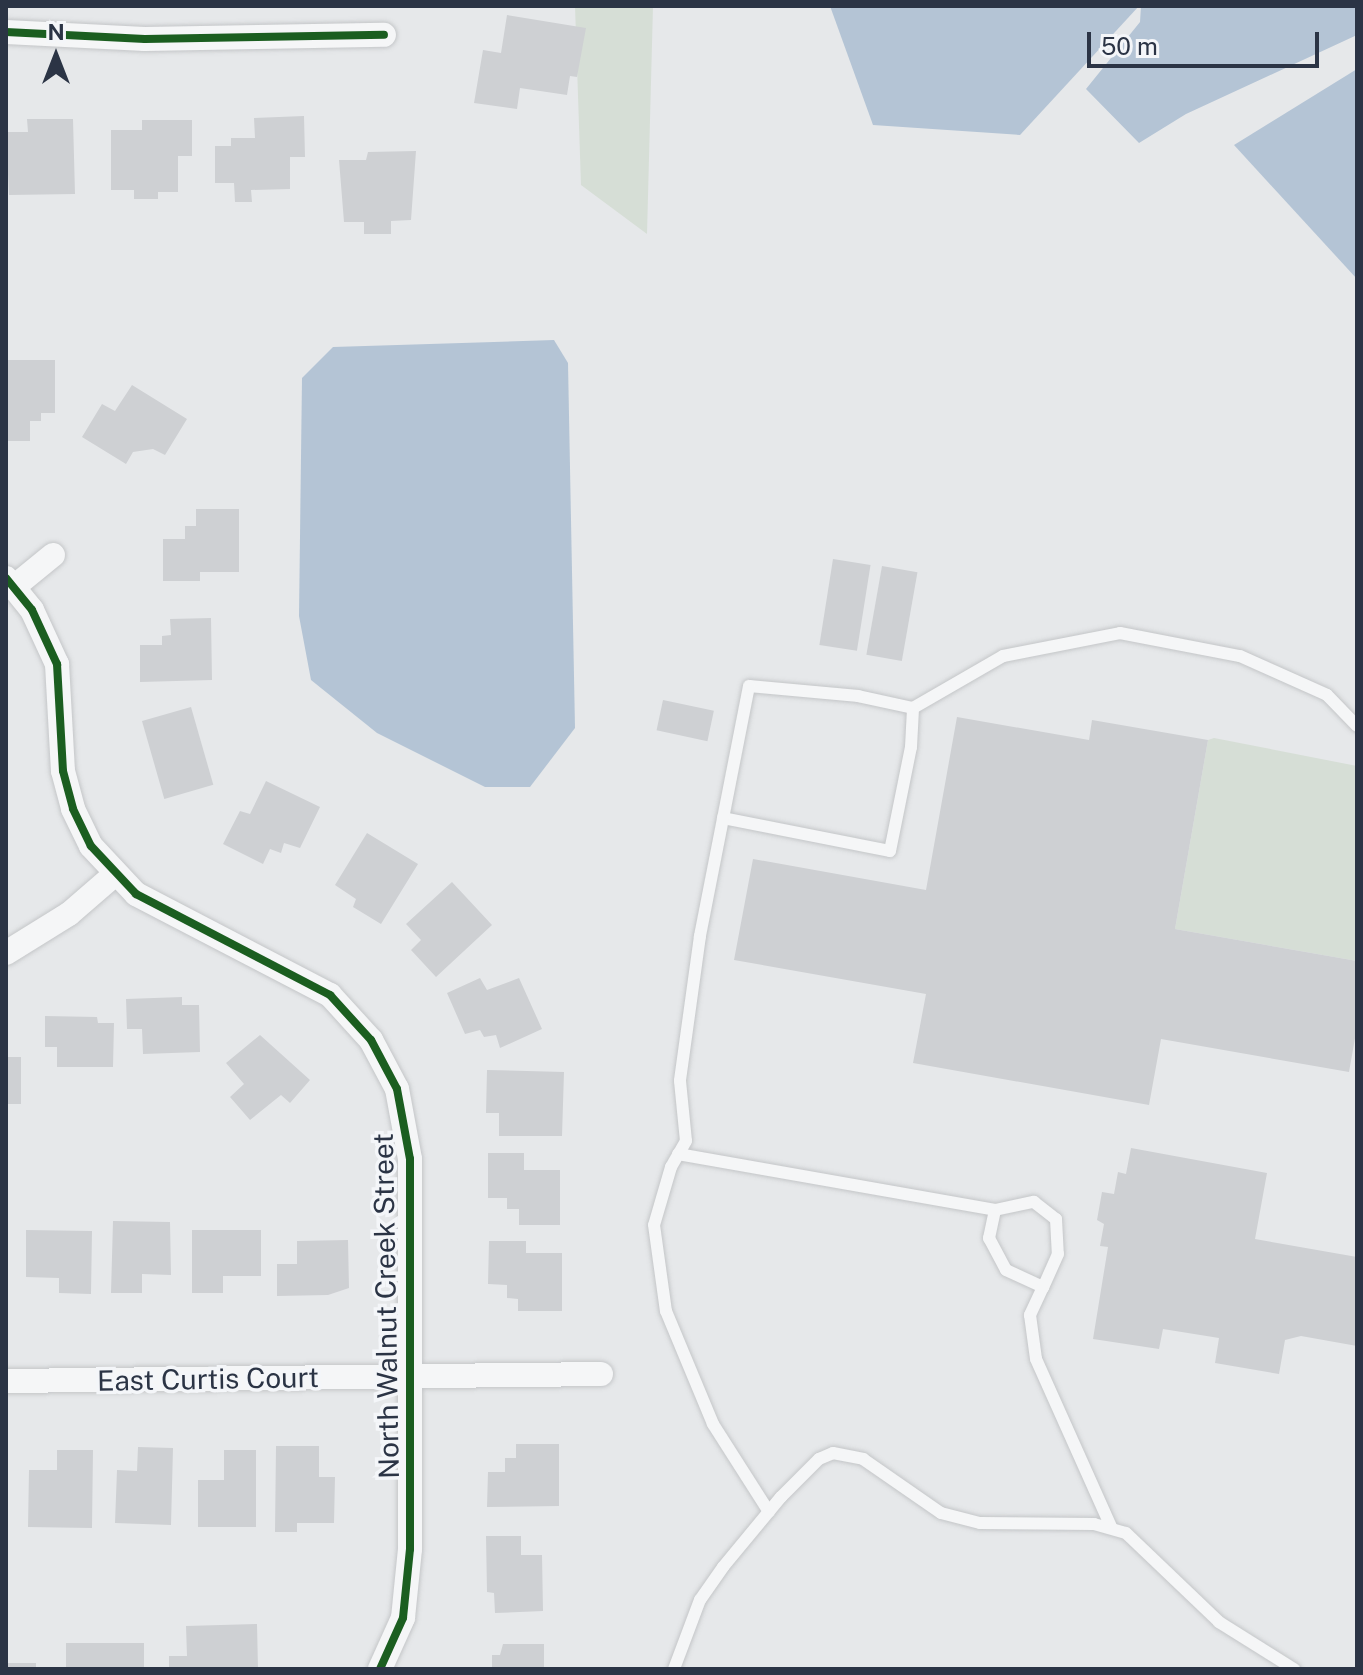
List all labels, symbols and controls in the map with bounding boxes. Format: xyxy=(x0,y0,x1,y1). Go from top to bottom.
north arrow xyxy=(16,16,96,96)
scale bar xyxy=(1091,16,1323,66)
text: N xyxy=(47,19,65,45)
text: 50 m xyxy=(1101,32,1158,60)
street label: North Walnut Creek Street xyxy=(366,1132,406,1480)
street label: East Curtis Court xyxy=(97,1360,319,1398)

